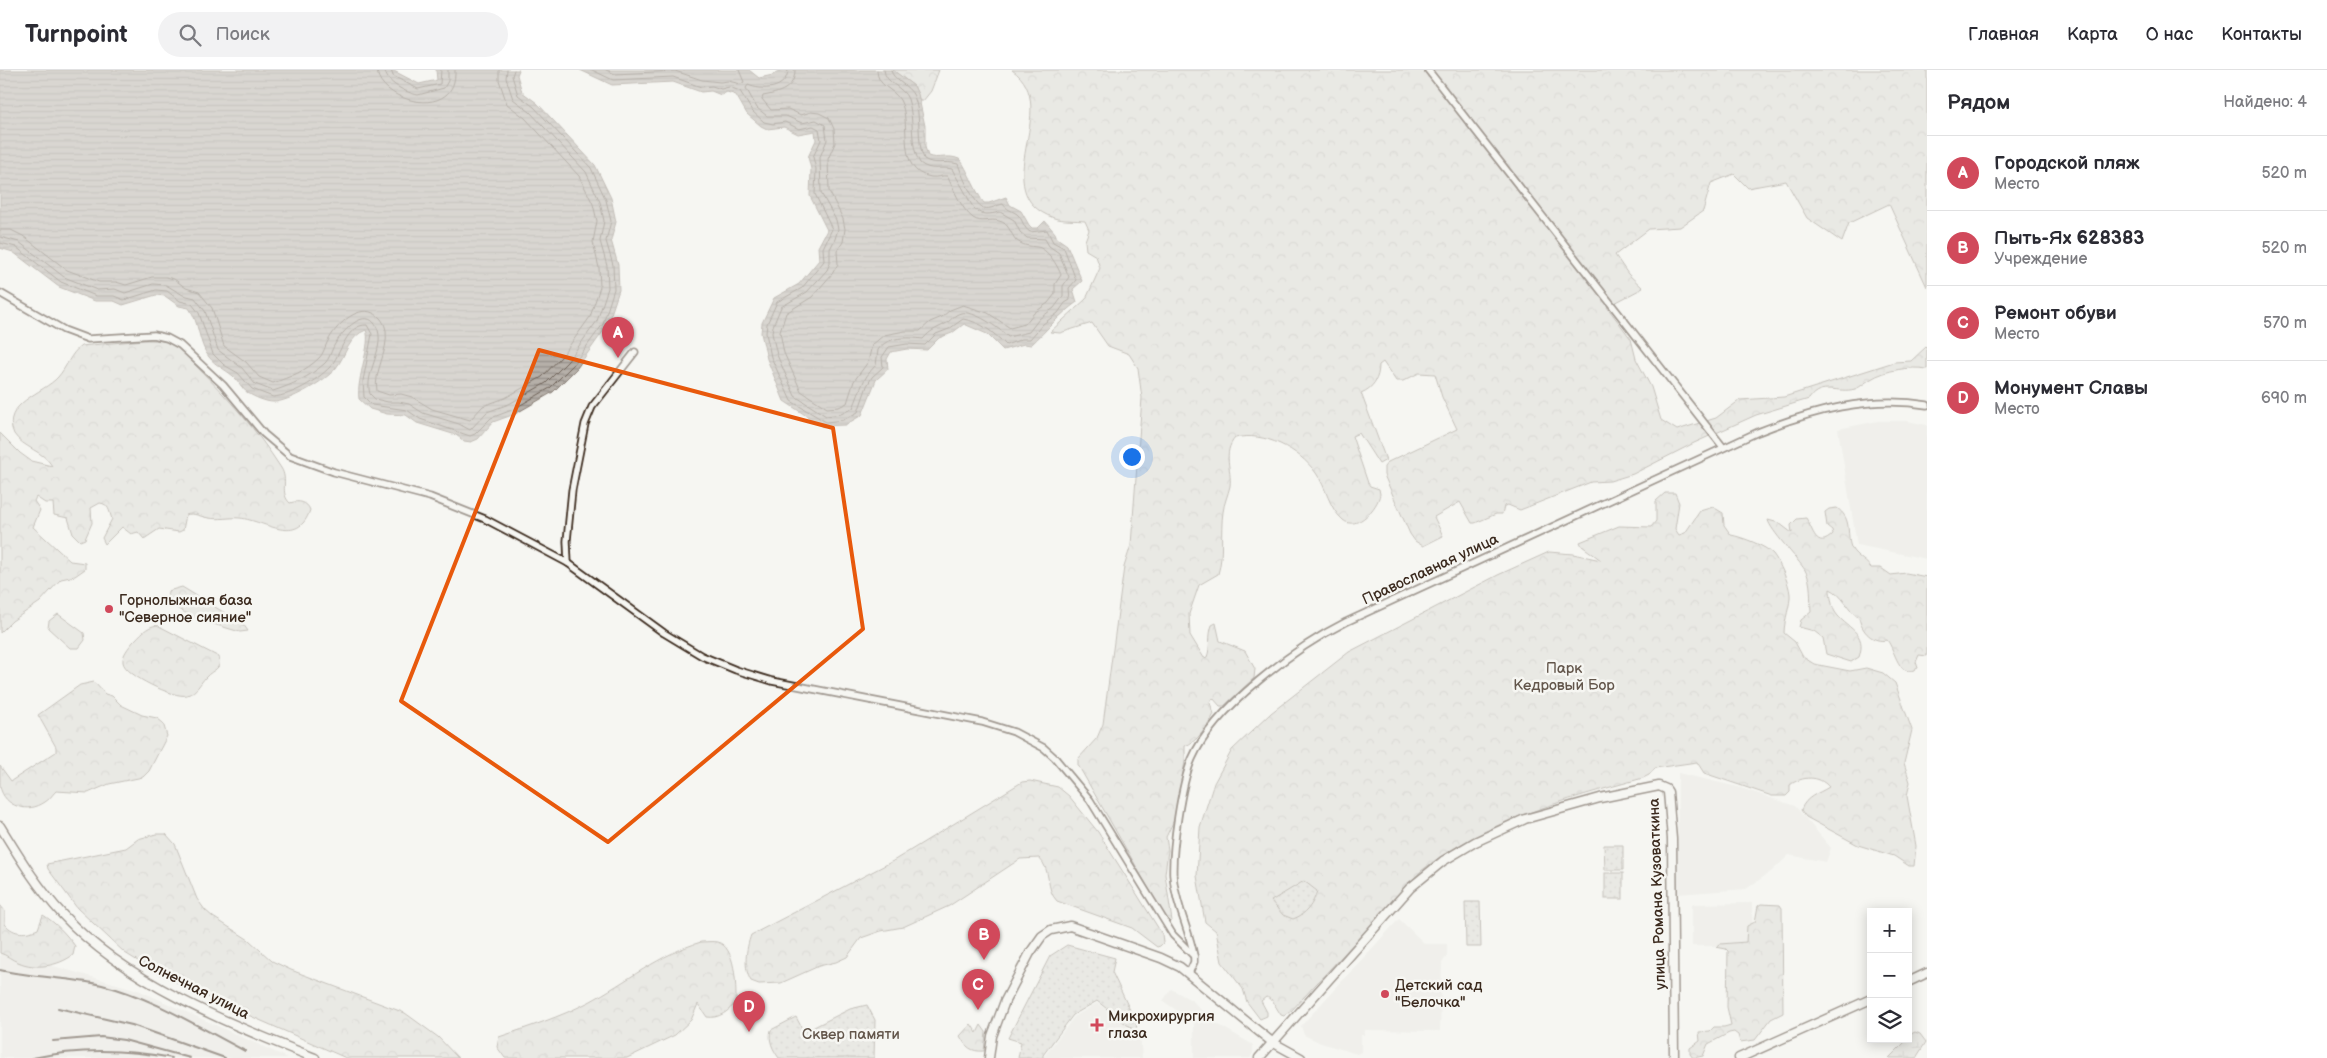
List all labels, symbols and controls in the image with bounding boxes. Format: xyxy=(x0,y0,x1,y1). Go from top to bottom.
search box xyxy=(158,12,508,57)
text: Turnpoint xyxy=(25,20,128,49)
icon: search xyxy=(176,21,204,49)
text: Поиск xyxy=(216,23,270,46)
text: Главная xyxy=(1968,24,2039,45)
text: Карта xyxy=(2067,24,2118,45)
text: О нас xyxy=(2146,24,2193,45)
text: Контакты xyxy=(2221,24,2302,45)
text: Рядом xyxy=(1947,90,2010,115)
text: Найдено: 4 xyxy=(2223,93,2307,112)
text: Городской пляж xyxy=(1994,152,2139,175)
text: A xyxy=(1958,164,1968,183)
text: 520 m xyxy=(2261,164,2307,183)
text: Место xyxy=(1994,175,2040,194)
text: Пыть-Ях 628383 xyxy=(1994,227,2144,250)
text: B xyxy=(1957,239,1969,258)
text: 520 m xyxy=(2261,239,2307,258)
text: Учреждение xyxy=(1994,250,2087,269)
text: Ремонт обуви xyxy=(1994,302,2117,325)
text: C xyxy=(1957,314,1969,333)
text: 570 m xyxy=(2263,314,2307,333)
pin: A xyxy=(602,317,634,358)
text: Место xyxy=(1994,325,2040,344)
text: Монумент Славы xyxy=(1994,377,2148,400)
text: D xyxy=(1957,389,1969,408)
text: 690 m xyxy=(2261,389,2307,408)
text: Место xyxy=(1994,400,2040,419)
your location xyxy=(1119,444,1145,470)
street label: Православная улица xyxy=(1359,530,1501,609)
place label: Горнолыжная база "Северное сияние" xyxy=(119,591,253,627)
marker: Горнолыжная база "Северное сияние" xyxy=(103,603,115,615)
park label: Парк Кедровый Бор xyxy=(1513,659,1615,695)
street label: улица Романа Кузоваткина xyxy=(1645,798,1670,990)
map controls xyxy=(1867,908,1912,1043)
button: + xyxy=(1867,908,1912,953)
pin: B xyxy=(968,919,1000,960)
street label: Солнечная улица xyxy=(135,951,253,1024)
button: − xyxy=(1867,953,1912,998)
pin: C xyxy=(962,969,994,1010)
place label: Детский сад "Белочка" xyxy=(1395,976,1482,1012)
marker: Детский сад "Белочка" xyxy=(1379,988,1391,1000)
pin: D xyxy=(733,991,765,1032)
button: layers xyxy=(1867,998,1912,1043)
place label: Микрохирургия глаза xyxy=(1108,1007,1215,1043)
marker: Микрохирургия глаза xyxy=(1090,1018,1104,1032)
park label: Сквер памяти xyxy=(802,1025,900,1044)

